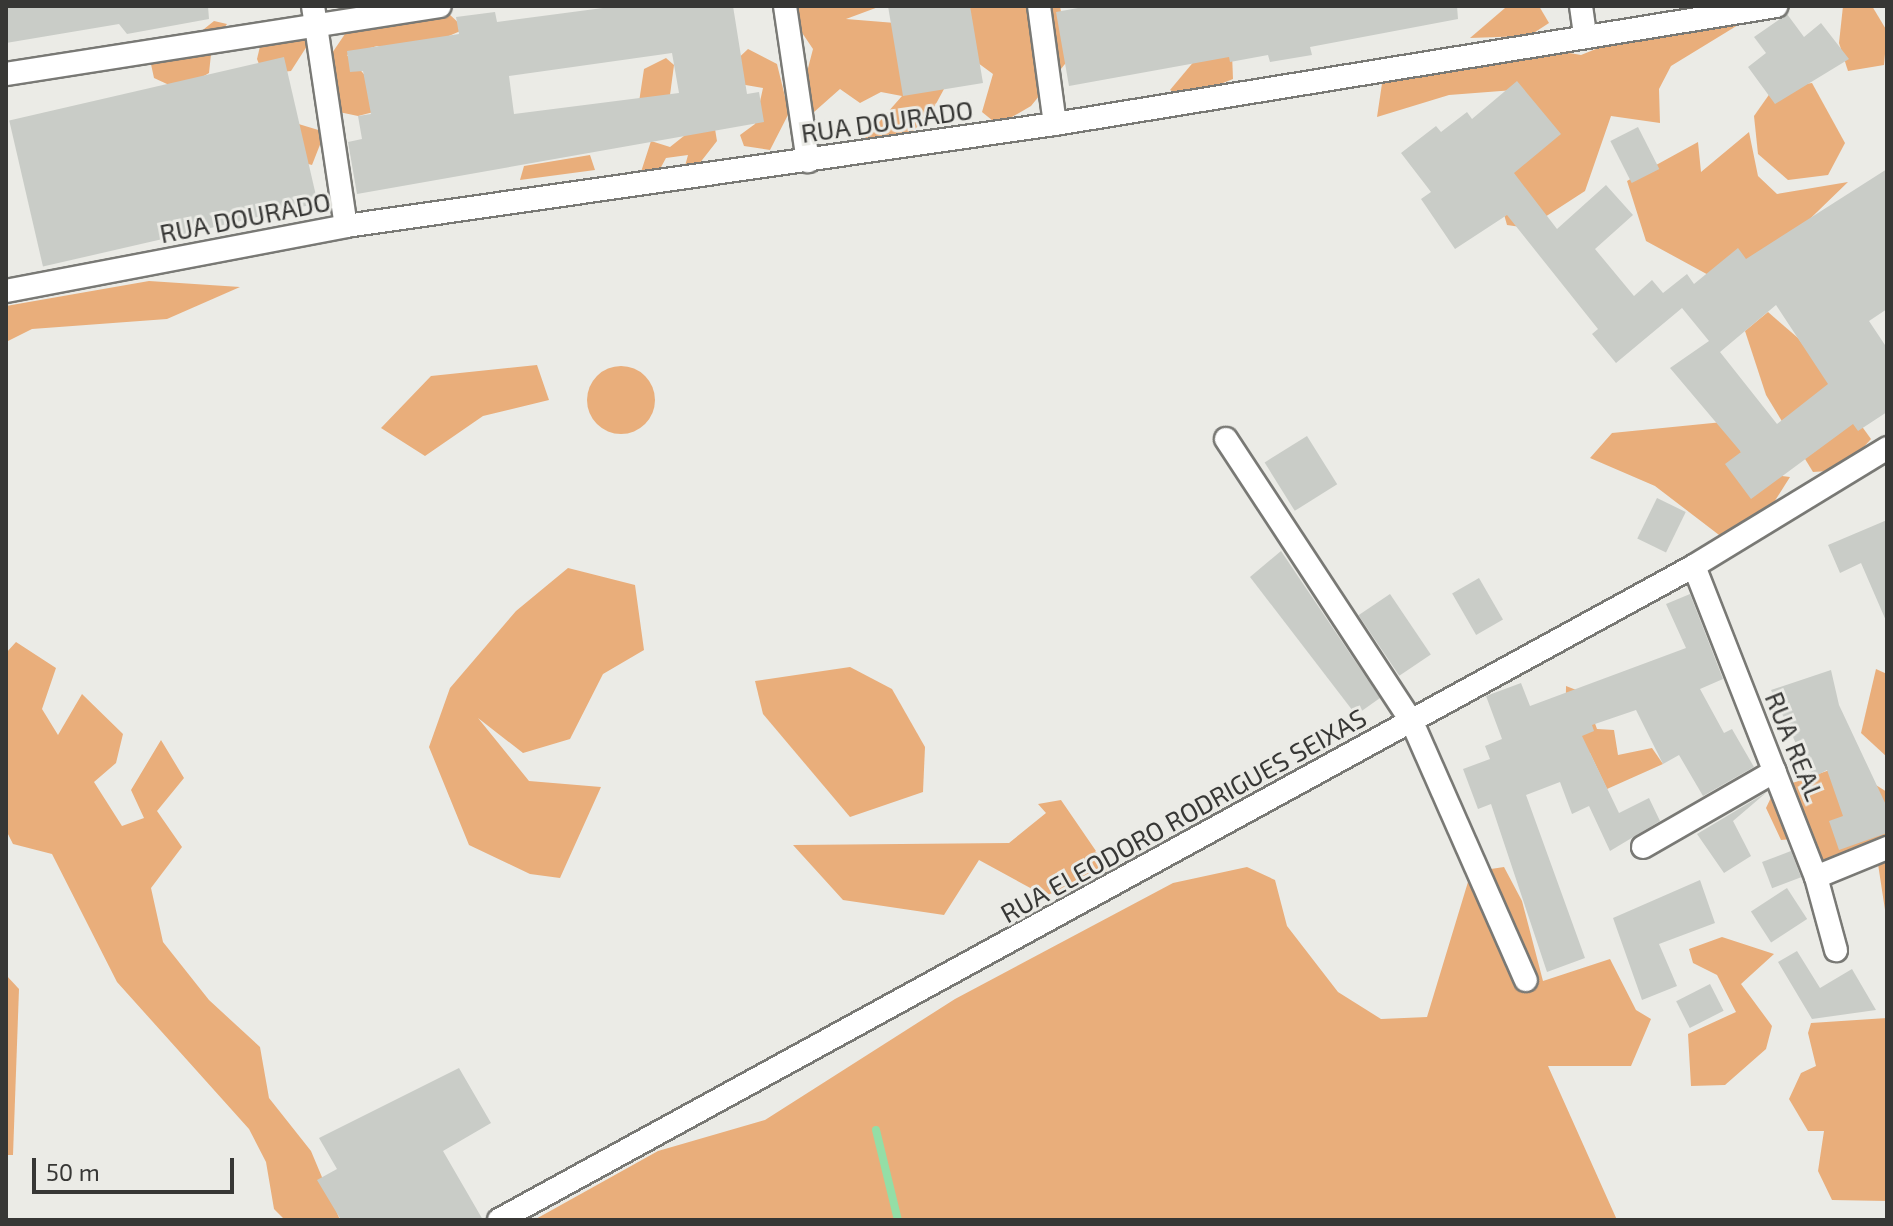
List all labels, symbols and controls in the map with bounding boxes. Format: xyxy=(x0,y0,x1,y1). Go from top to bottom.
street label: RUA DOURADO xyxy=(799,93,975,149)
street label: RUA DOURADO xyxy=(157,185,333,249)
street label: RUA REAL xyxy=(1759,687,1831,805)
street label: RUA ELEODORO RODRIGUES SEIXAS xyxy=(995,701,1371,929)
scale bar xyxy=(36,1142,238,1192)
text: 50 m xyxy=(46,1157,100,1186)

